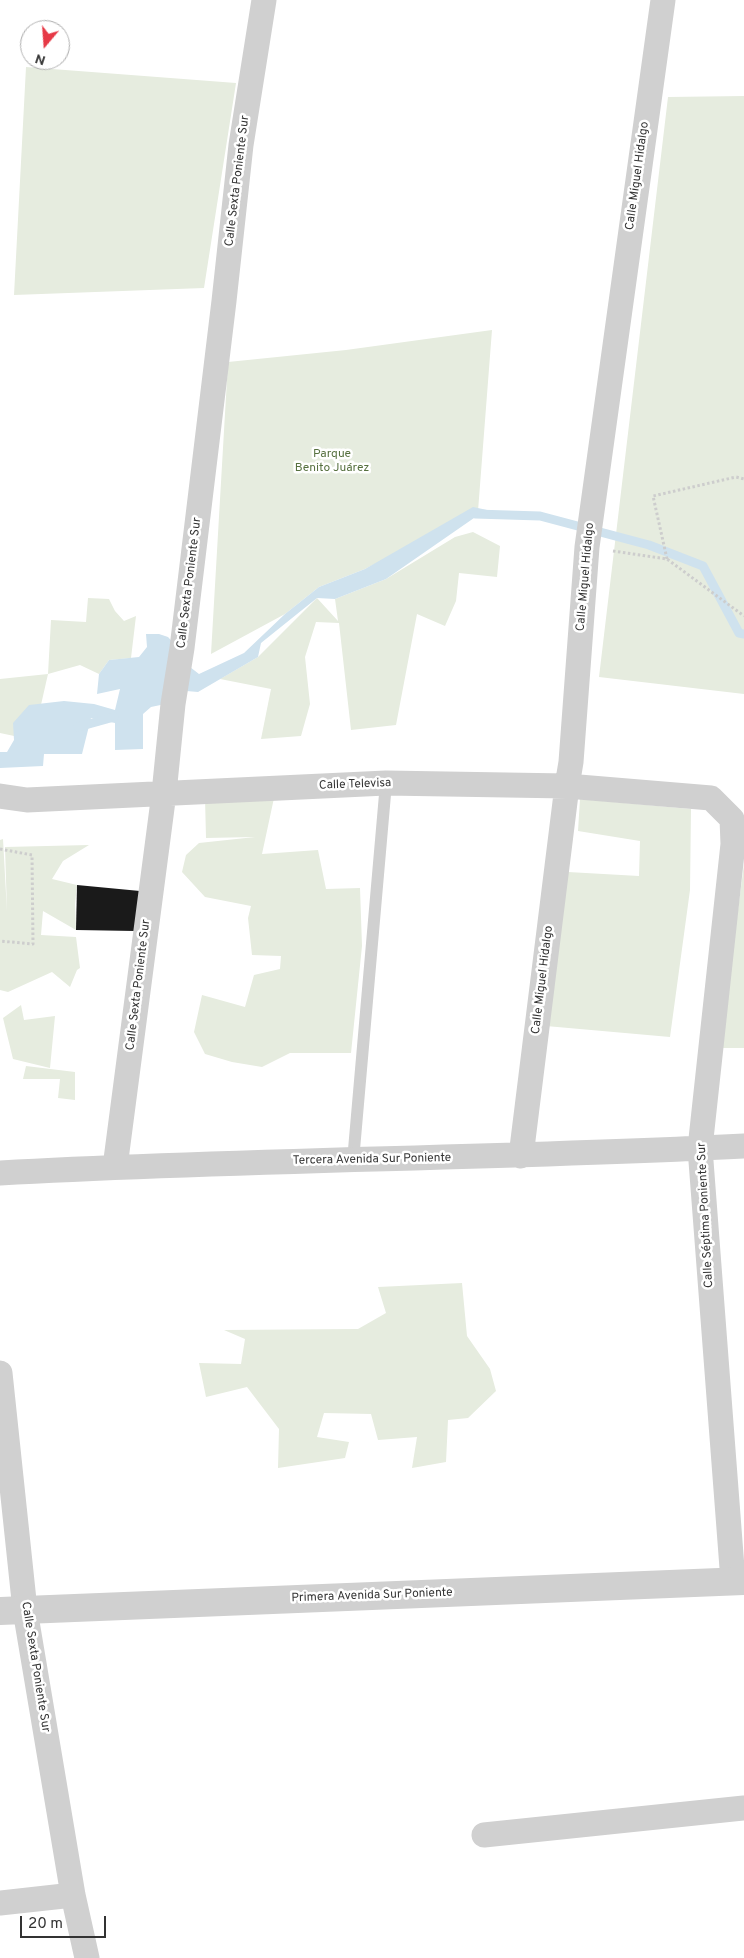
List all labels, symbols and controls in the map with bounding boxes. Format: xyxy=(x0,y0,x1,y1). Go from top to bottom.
north arrow xyxy=(20,20,70,70)
text: N xyxy=(33,49,48,68)
street label: Calle Sexta Poniente Sur xyxy=(223,115,253,247)
street label: Calle Miguel Hidalgo xyxy=(623,121,653,231)
park label: Parque Benito Juárez xyxy=(295,448,369,476)
street label: Calle Sexta Poniente Sur xyxy=(175,517,205,649)
street label: Calle Miguel Hidalgo xyxy=(574,522,598,632)
street label: Calle Televisa xyxy=(319,777,391,793)
street label: Calle Sexta Poniente Sur xyxy=(124,919,154,1051)
street label: Calle Miguel Hidalgo xyxy=(529,925,557,1035)
street label: Calle Séptima Poniente Sur xyxy=(695,1142,717,1288)
street label: Tercera Avenida Sur Poniente xyxy=(293,1151,451,1169)
street label: Primera Avenida Sur Poniente xyxy=(291,1586,453,1606)
street label: Calle Sexta Poniente Sur xyxy=(18,1601,52,1733)
scale bar xyxy=(22,1906,109,1938)
text: 20 m xyxy=(28,1915,63,1934)

